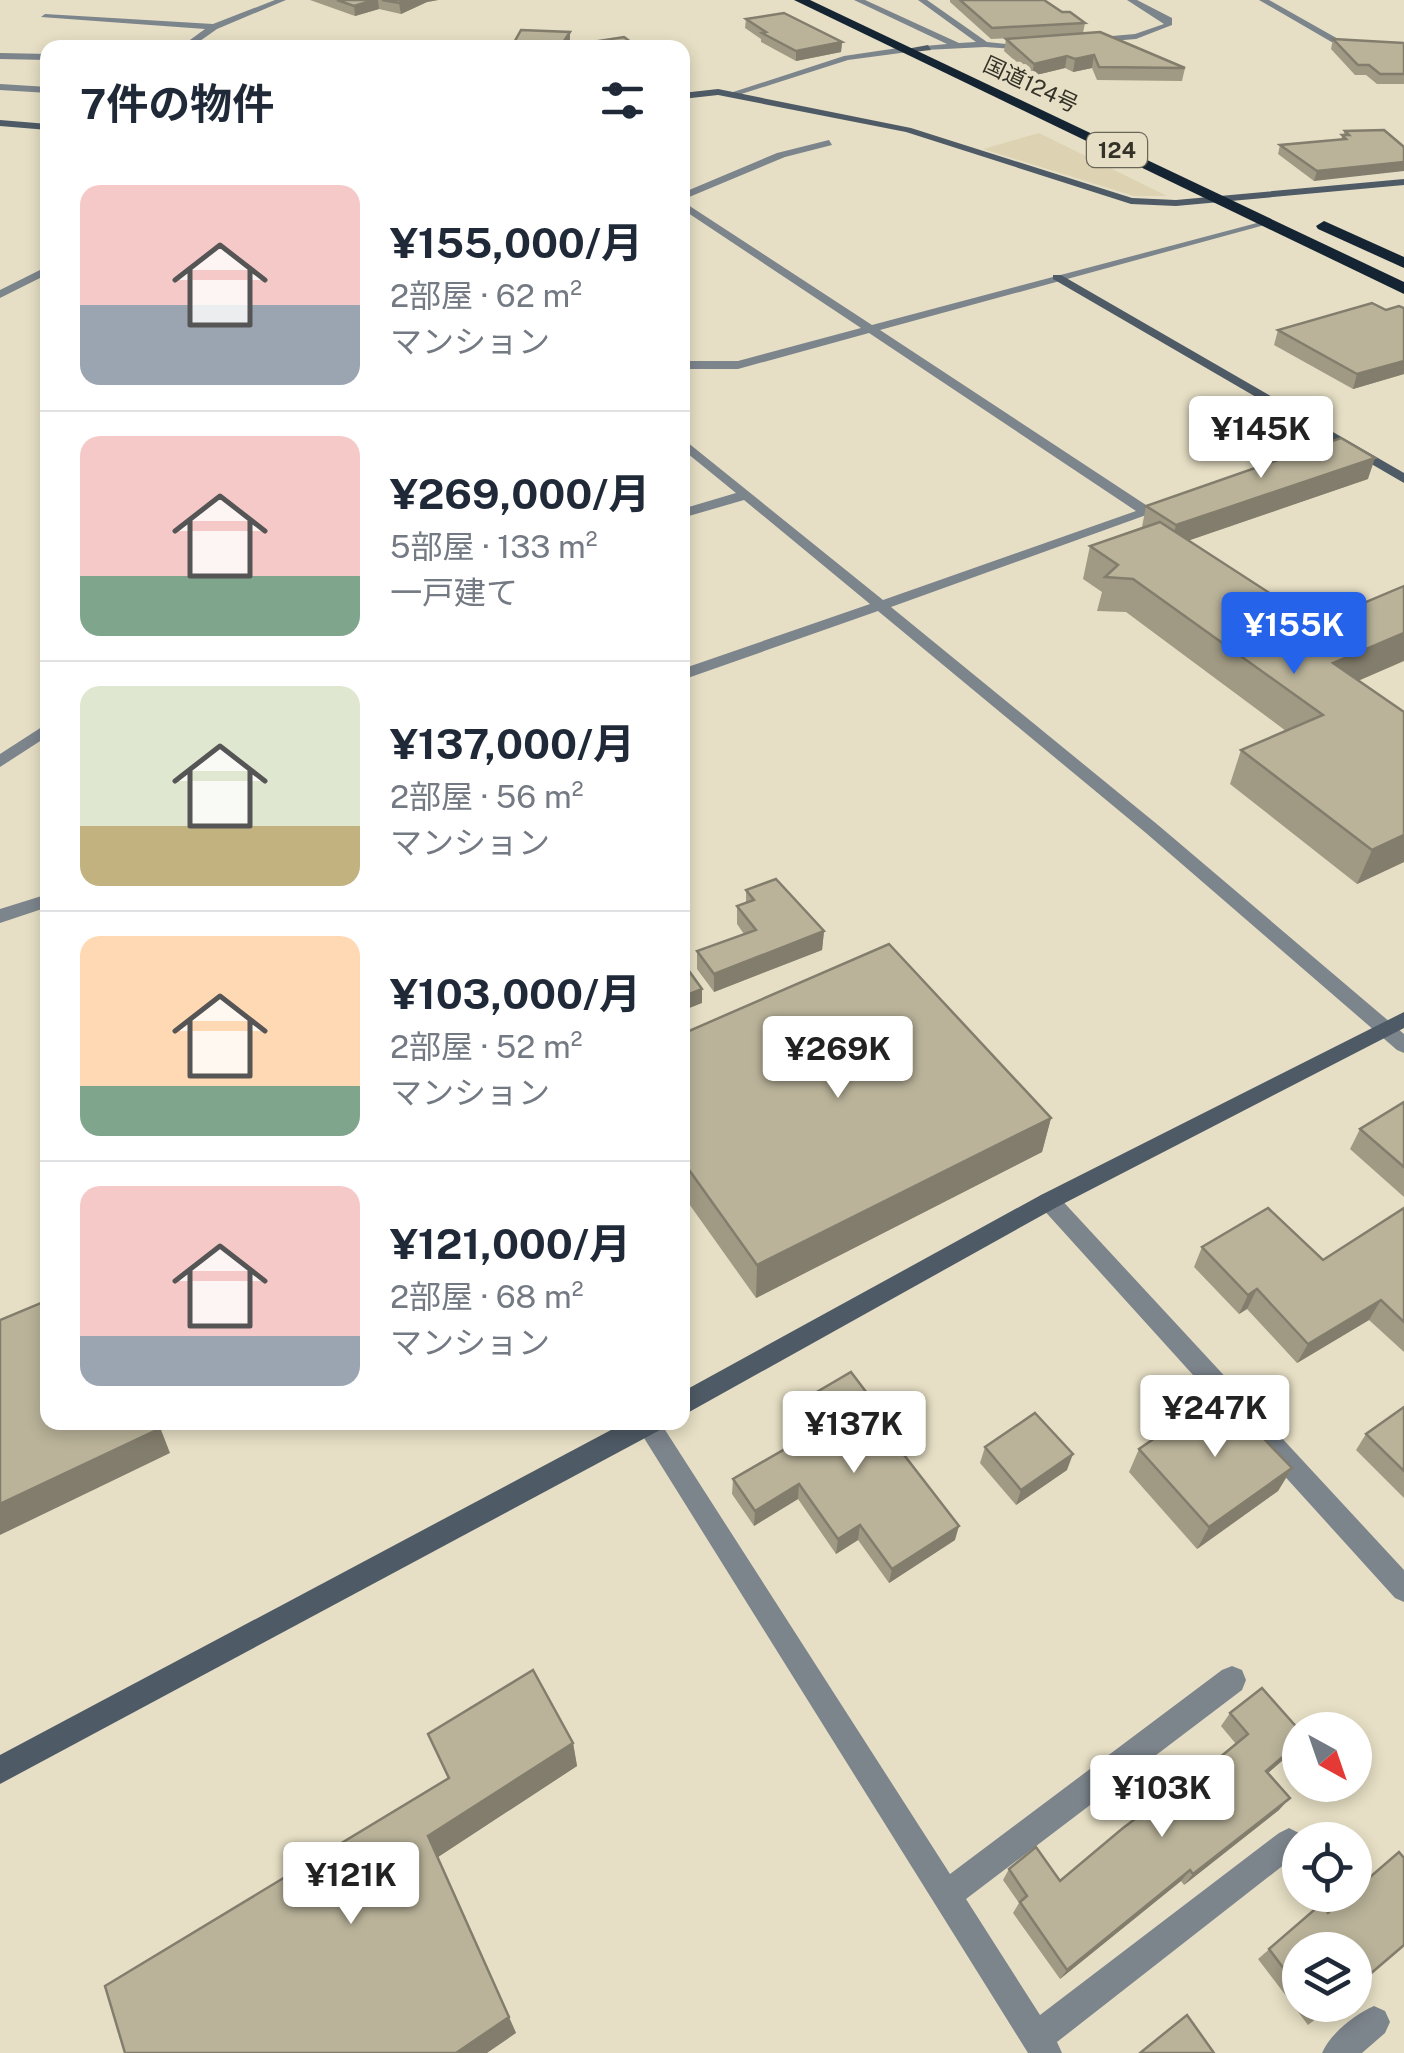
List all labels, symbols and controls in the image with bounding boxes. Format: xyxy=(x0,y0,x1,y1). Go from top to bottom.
street label: 国道124号 xyxy=(979,51,1083,117)
icon: filters xyxy=(595,73,650,128)
text: 7件の物件 xyxy=(80,79,274,128)
road number: 124 xyxy=(1087,133,1147,167)
text: ¥155,000/月 xyxy=(390,218,643,267)
icon: home xyxy=(160,225,280,345)
text: 2部屋 · 62 m² xyxy=(390,277,582,314)
text: マンション xyxy=(390,323,550,360)
pin: ¥145K xyxy=(1191,396,1331,481)
text: ¥145K xyxy=(1211,410,1311,447)
text: ¥269,000/月 xyxy=(390,469,650,518)
icon: home xyxy=(160,476,280,596)
text: 5部屋 · 133 m² xyxy=(390,528,598,565)
text: 一戸建て xyxy=(390,574,518,611)
pin: ¥155K xyxy=(1224,592,1364,677)
text: ¥155K xyxy=(1244,606,1344,643)
text: ¥137,000/月 xyxy=(390,719,635,768)
icon: home xyxy=(160,726,280,846)
text: 2部屋 · 56 m² xyxy=(390,778,583,815)
text: マンション xyxy=(390,824,550,861)
text: ¥103,000/月 xyxy=(390,969,641,1018)
icon: home xyxy=(160,976,280,1096)
pin: ¥269K xyxy=(768,1016,908,1101)
text: 2部屋 · 52 m² xyxy=(390,1028,583,1065)
text: ¥269K xyxy=(785,1030,891,1067)
text: マンション xyxy=(390,1074,550,1111)
text: ¥121,000/月 xyxy=(390,1219,631,1268)
icon: home xyxy=(160,1226,280,1346)
text: 2部屋 · 68 m² xyxy=(390,1278,583,1315)
text: マンション xyxy=(390,1324,550,1361)
pin: ¥247K xyxy=(1145,1375,1285,1460)
text: ¥247K xyxy=(1162,1389,1268,1426)
pin: ¥137K xyxy=(784,1391,924,1476)
text: ¥137K xyxy=(805,1405,903,1442)
north arrow xyxy=(1282,1712,1372,1802)
map controls xyxy=(1282,1712,1372,2022)
pin: ¥103K xyxy=(1092,1755,1232,1840)
text: ¥103K xyxy=(1112,1769,1212,1806)
button: locate xyxy=(1282,1822,1372,1912)
pin: ¥121K xyxy=(281,1842,421,1927)
text: ¥121K xyxy=(305,1856,397,1893)
button: layers xyxy=(1282,1932,1372,2022)

